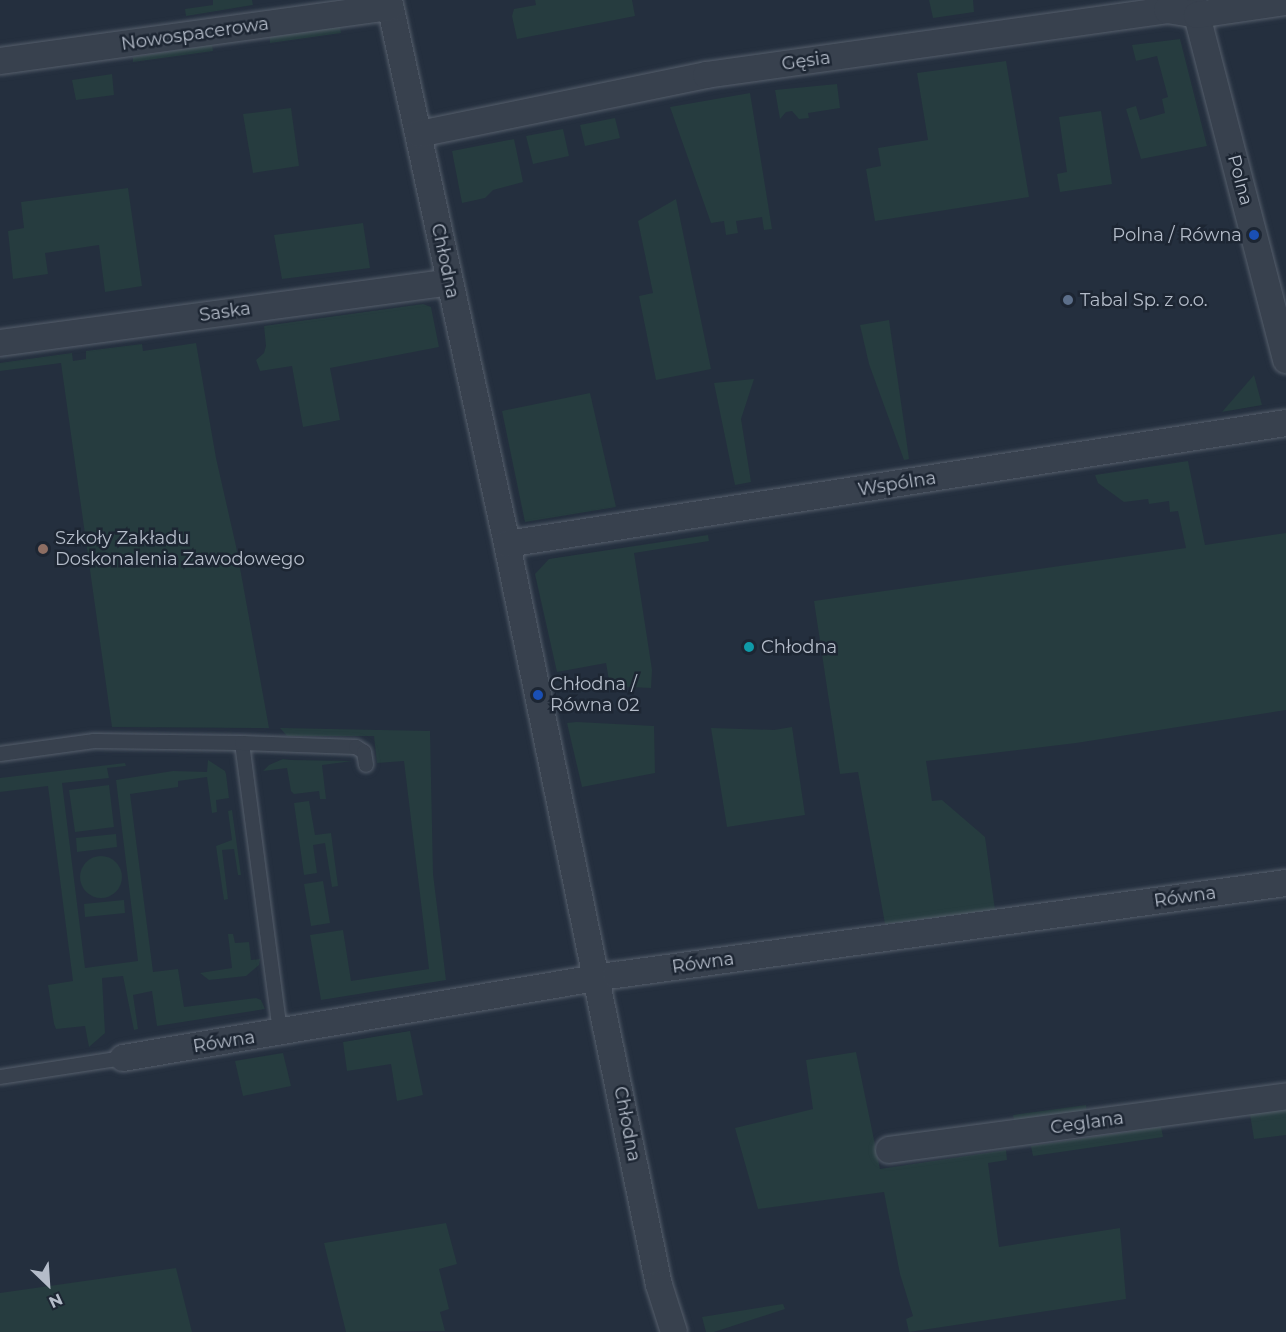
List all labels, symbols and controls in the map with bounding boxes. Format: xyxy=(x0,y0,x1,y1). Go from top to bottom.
street label: Nowospacerowa xyxy=(120,13,270,55)
street label: Gęsia xyxy=(780,47,832,75)
street label: Polna xyxy=(1223,152,1257,208)
street label: Chłodna xyxy=(427,221,463,301)
place label: Polna / Równa xyxy=(1112,224,1242,246)
marker: Polna / Równa xyxy=(1247,228,1261,242)
place label: Tabal Sp. z o.o. xyxy=(1080,289,1208,311)
marker: Tabal Sp. z o.o. xyxy=(1061,293,1075,307)
street label: Saska xyxy=(198,298,252,326)
street label: Wspólna xyxy=(856,467,938,501)
place label: Szkoły Zakładu Doskonalenia Zawodowego xyxy=(55,528,305,570)
marker: Szkoły Zakładu Doskonalenia Zawodowego xyxy=(36,542,50,556)
place label: Chłodna xyxy=(761,636,837,658)
marker: Chłodna xyxy=(742,640,756,654)
place label: Chłodna / Równa 02 xyxy=(550,674,639,716)
marker: Chłodna / Równa 02 xyxy=(531,688,545,702)
street label: Równa xyxy=(1152,882,1218,912)
street label: Równa xyxy=(670,948,736,978)
street label: Równa xyxy=(191,1026,257,1058)
street label: Chłodna xyxy=(609,1085,645,1163)
street label: Ceglana xyxy=(1049,1107,1125,1139)
north arrow xyxy=(18,1254,78,1314)
text: N xyxy=(46,1289,66,1312)

